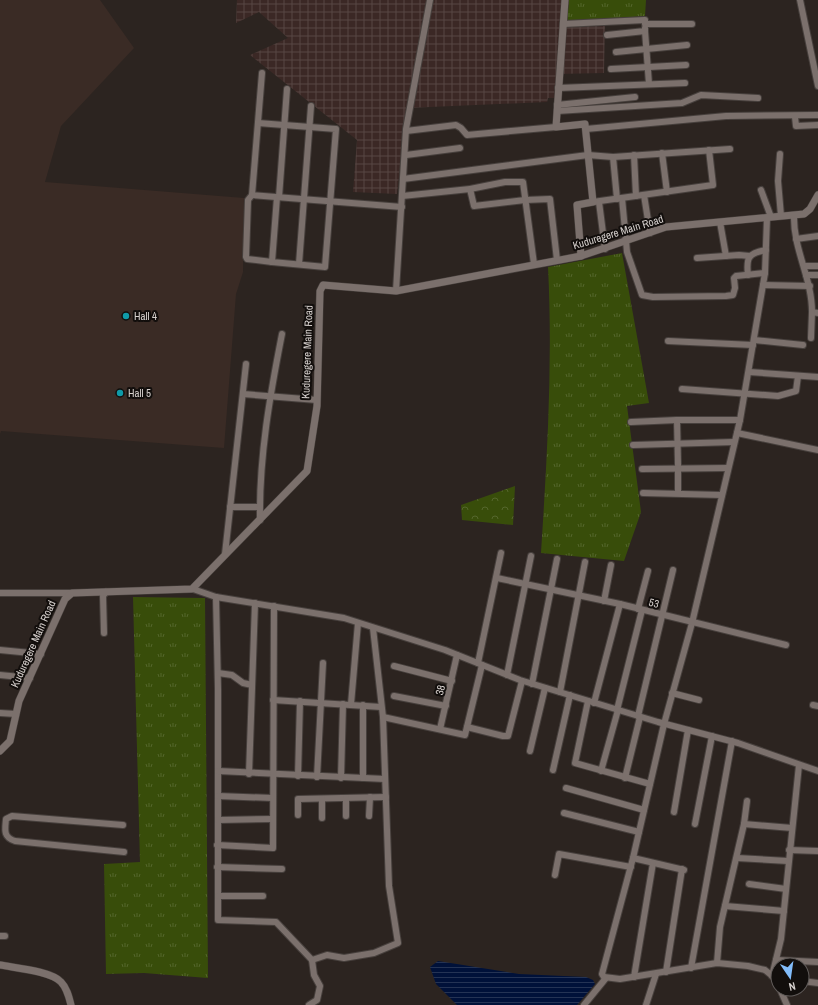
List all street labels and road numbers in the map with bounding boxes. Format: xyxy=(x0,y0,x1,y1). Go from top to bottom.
street label: Kuduregere Main Road xyxy=(571,212,665,252)
street label: Kuduregere Main Road xyxy=(298,305,316,399)
street label: 53 xyxy=(647,595,661,611)
street label: Kuduregere Main Road xyxy=(8,598,58,690)
street label: 38 xyxy=(432,684,448,696)

